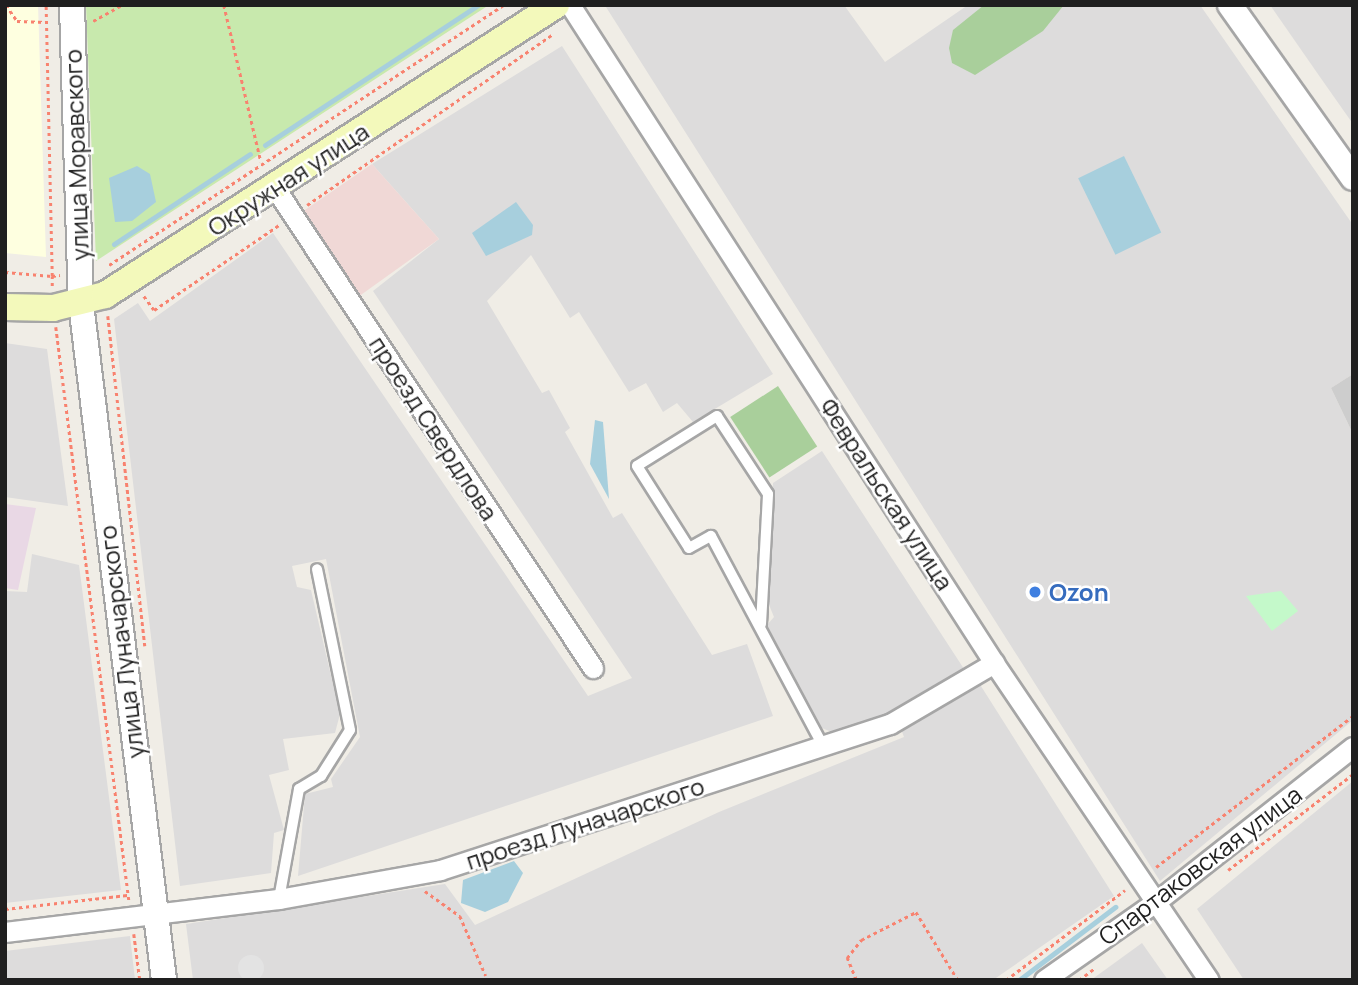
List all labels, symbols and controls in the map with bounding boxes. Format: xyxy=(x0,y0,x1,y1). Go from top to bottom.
street label: улица Моравского xyxy=(58,49,94,261)
street label: Окружная улица xyxy=(202,116,374,242)
street label: проезд Свердлова xyxy=(364,331,504,525)
street label: Февральская улица xyxy=(814,393,960,595)
street label: улица Луначарского xyxy=(92,524,150,760)
place label: Ozon xyxy=(1049,578,1109,606)
marker: Ozon xyxy=(1027,584,1043,600)
street label: проезд Луначарского xyxy=(462,771,708,875)
street label: Спартаковская улица xyxy=(1093,779,1307,951)

